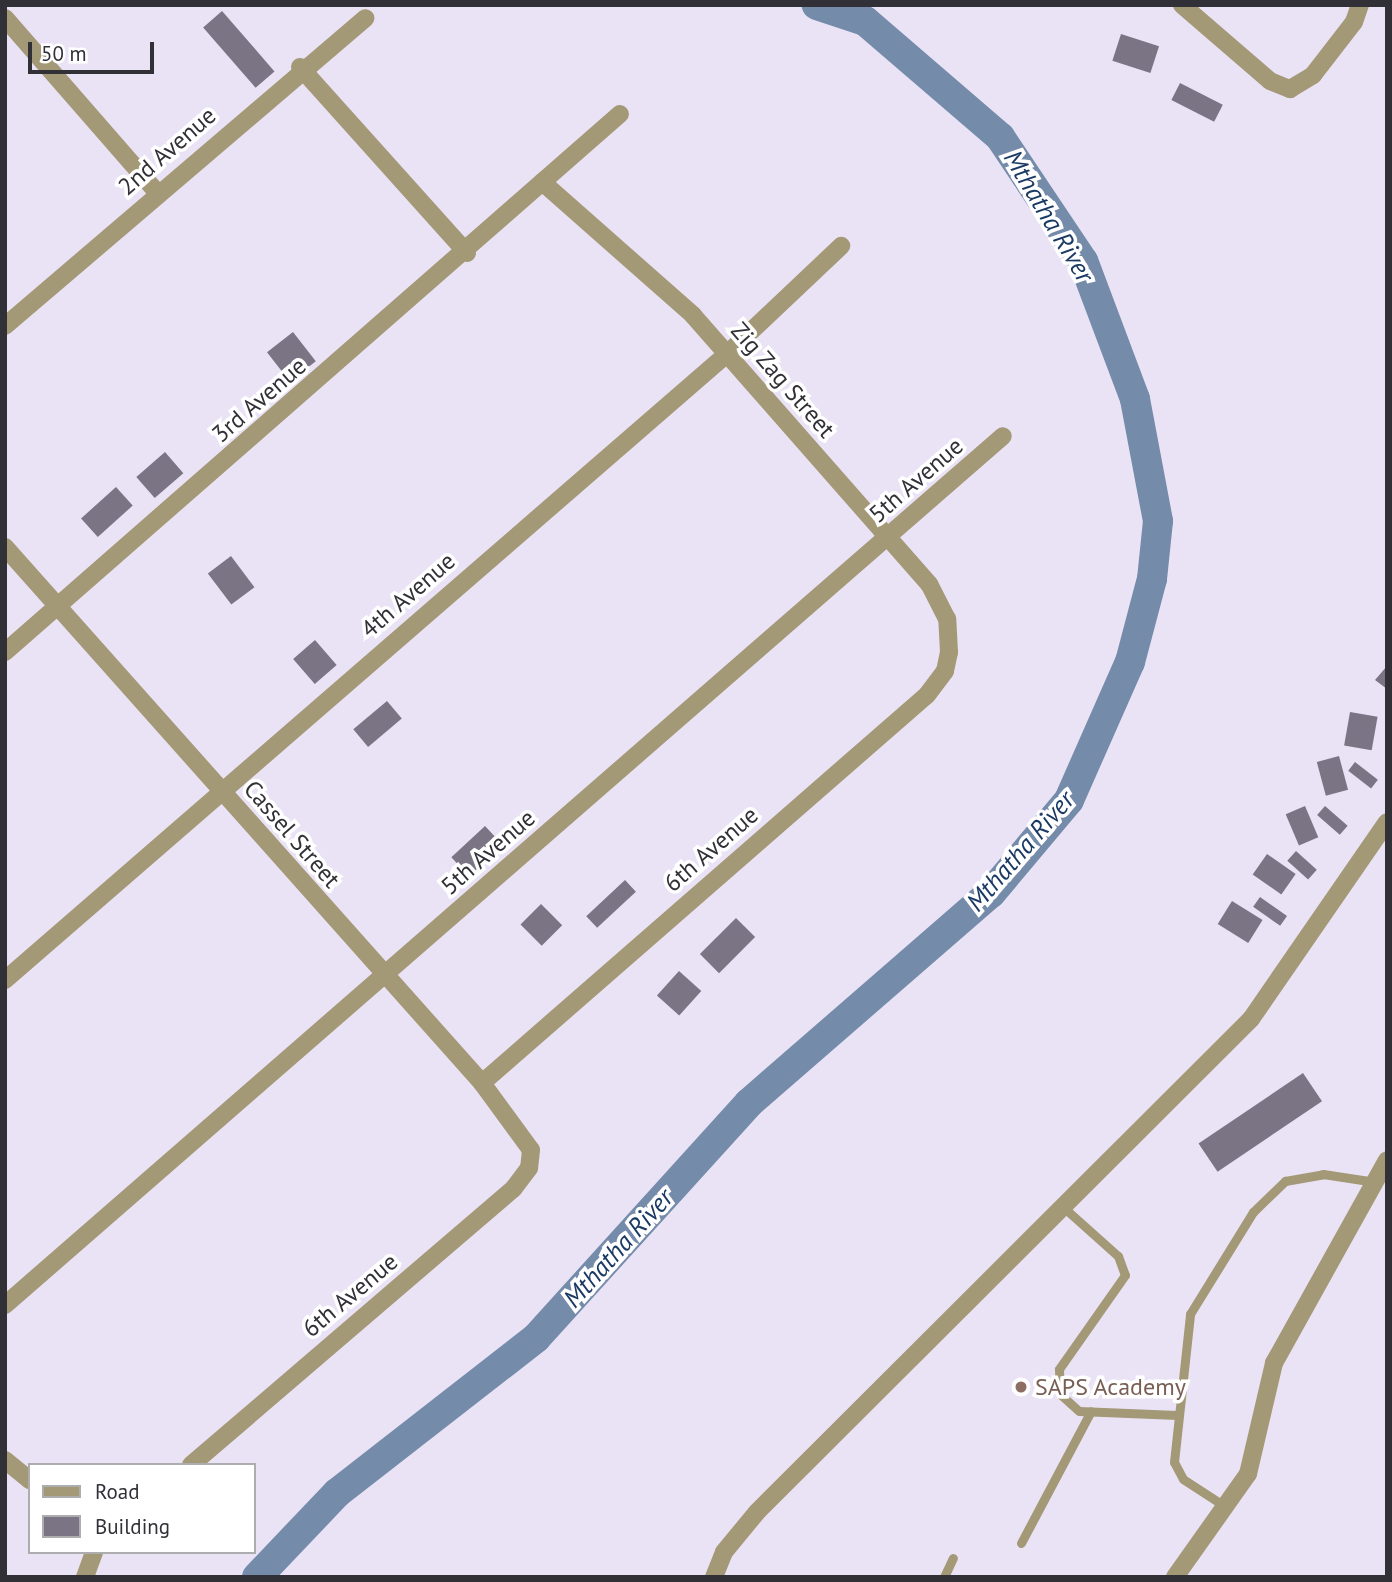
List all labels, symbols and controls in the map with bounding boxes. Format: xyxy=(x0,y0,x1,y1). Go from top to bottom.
scale bar xyxy=(32,28,158,72)
text: 50 m xyxy=(41,40,87,67)
street label: 2nd Avenue xyxy=(112,101,222,201)
water label: Mthatha River xyxy=(997,144,1101,288)
street label: Zig Zag Street xyxy=(725,316,841,444)
street label: 3rd Avenue xyxy=(206,351,312,449)
street label: 5th Avenue xyxy=(863,431,969,529)
street label: 4th Avenue xyxy=(355,546,461,644)
street label: Cassel Street xyxy=(238,775,346,893)
water label: Mthatha River xyxy=(960,785,1080,917)
street label: 6th Avenue xyxy=(658,800,764,898)
street label: 5th Avenue xyxy=(435,803,541,901)
water label: Mthatha River xyxy=(557,1182,679,1314)
street label: 6th Avenue xyxy=(296,1247,404,1343)
place label: SAPS Academy xyxy=(1035,1373,1187,1401)
marker: SAPS Academy xyxy=(1013,1379,1029,1395)
legend xyxy=(28,1463,256,1554)
text: Road xyxy=(95,1478,139,1505)
text: Building xyxy=(95,1513,170,1540)

